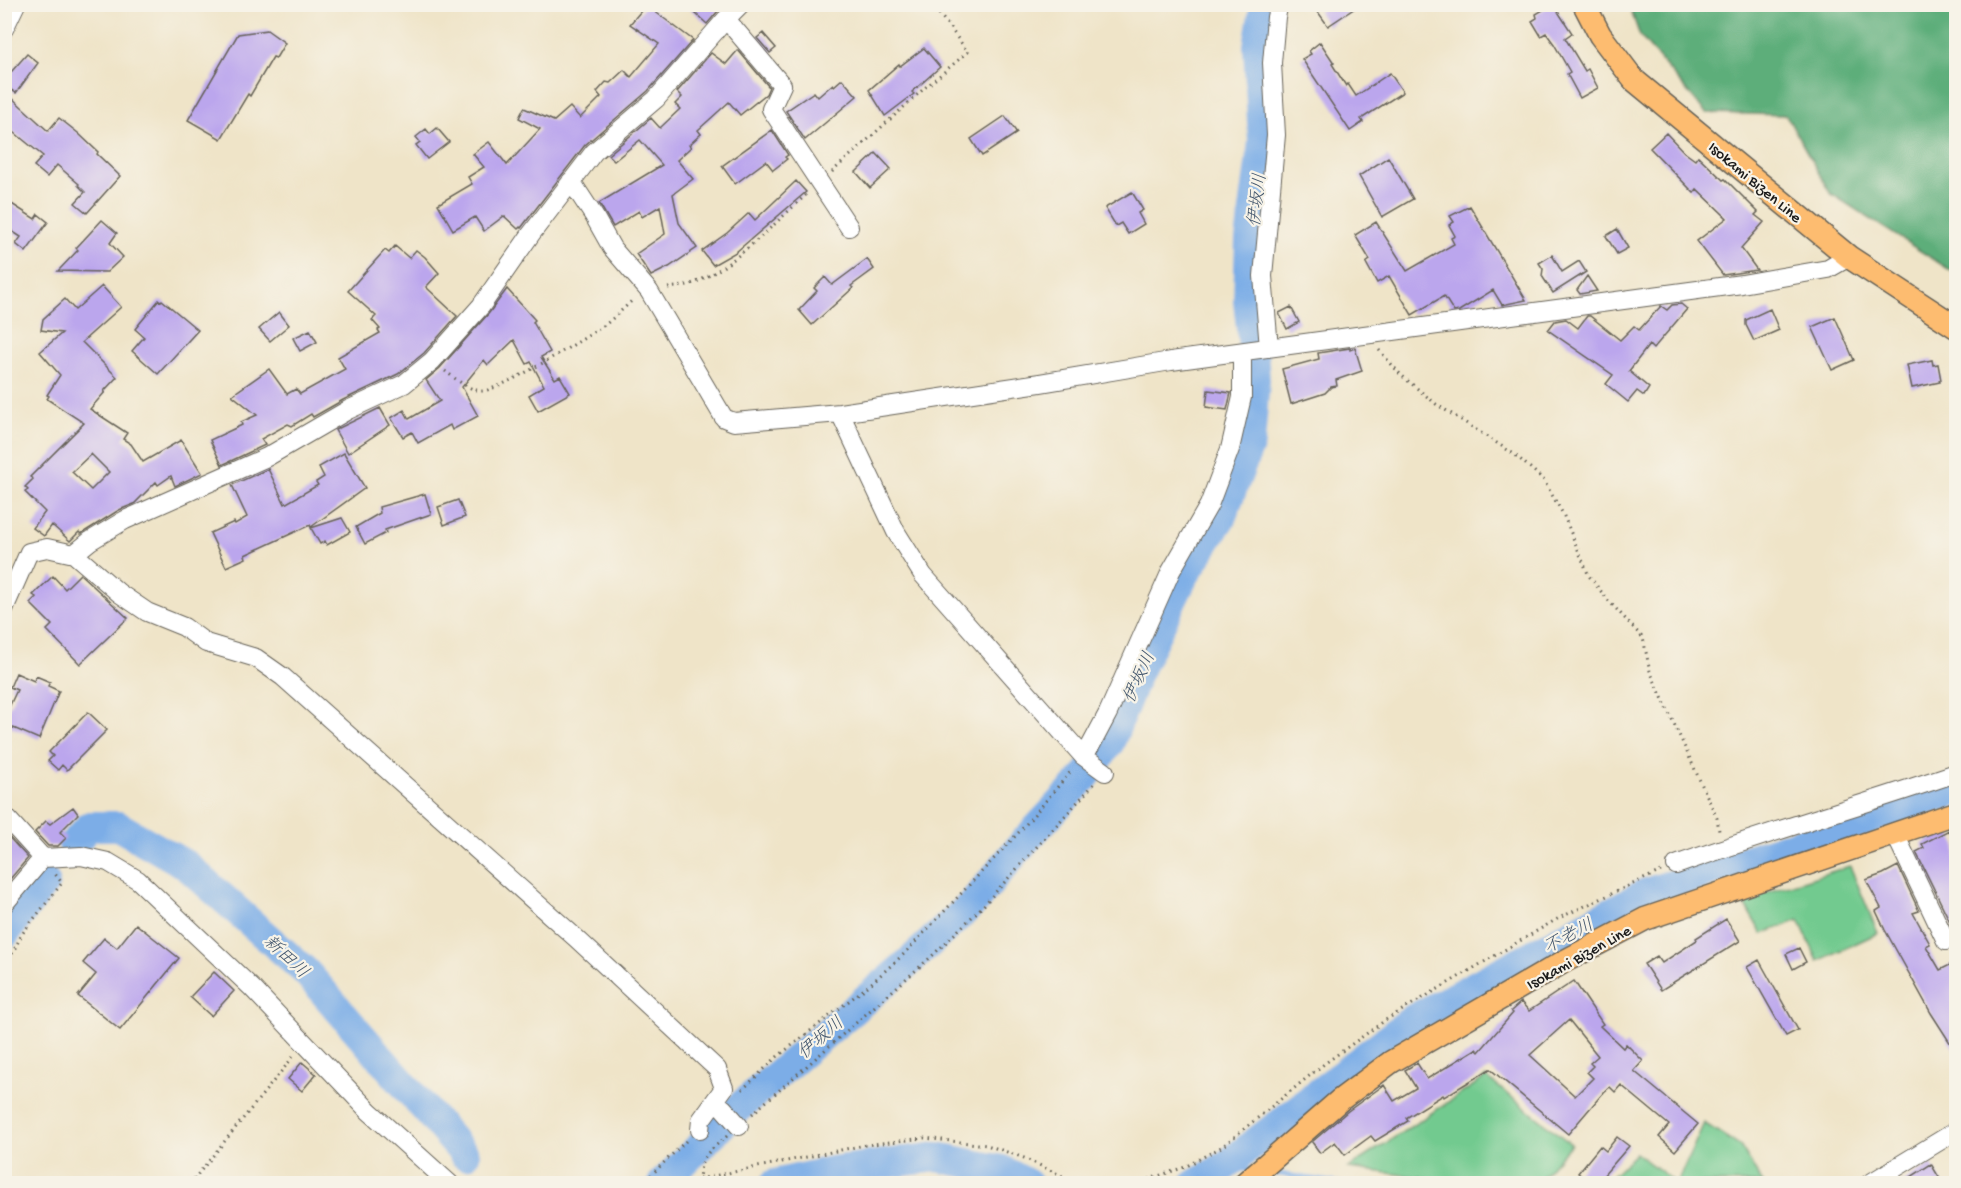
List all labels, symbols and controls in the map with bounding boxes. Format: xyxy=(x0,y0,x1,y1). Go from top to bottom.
street label: Isokami Bizen Line xyxy=(1703,139,1805,229)
water label: 伊坂川 xyxy=(1244,172,1272,228)
water label: 伊坂川 xyxy=(1119,649,1161,707)
water label: 不老川 xyxy=(1540,914,1598,959)
street label: Isokami Bizen Line xyxy=(1524,922,1636,996)
water label: 新田川 xyxy=(258,931,313,984)
water label: 伊坂川 xyxy=(794,1012,849,1065)

